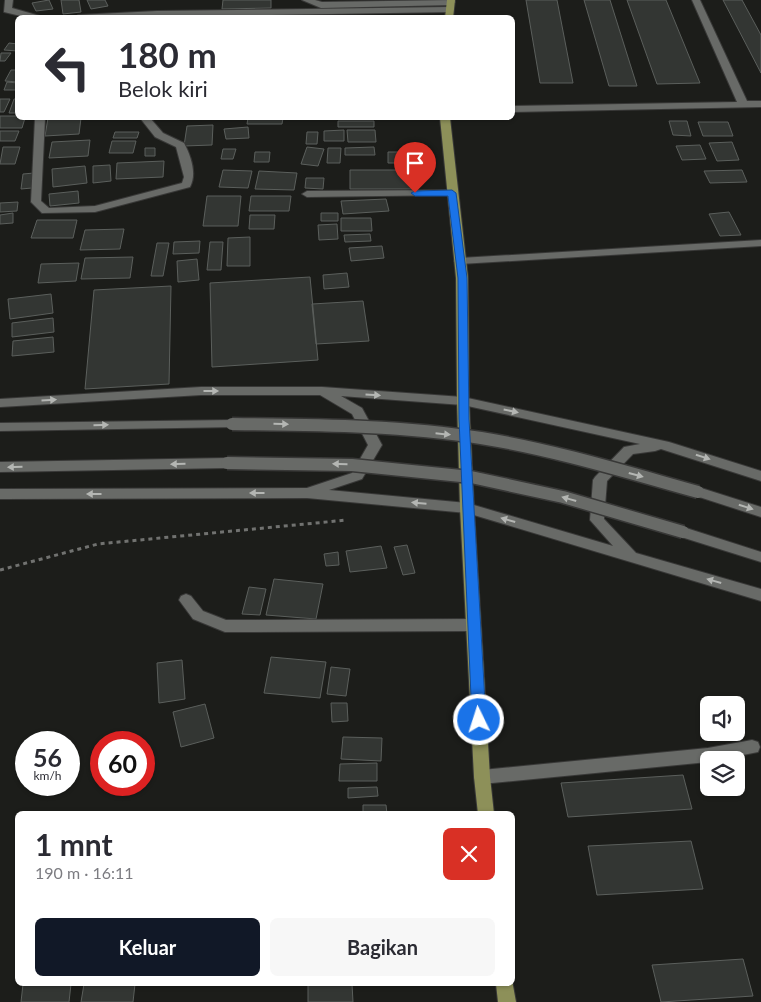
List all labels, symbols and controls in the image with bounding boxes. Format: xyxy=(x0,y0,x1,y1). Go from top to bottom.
text: 180 m xyxy=(118,33,217,75)
icon: left xyxy=(35,35,100,100)
text: Belok kiri xyxy=(118,75,208,102)
pin xyxy=(394,142,436,193)
icon: arrive xyxy=(401,149,429,177)
one-way arrow xyxy=(203,387,219,395)
one-way arrow xyxy=(366,391,382,399)
one-way arrow xyxy=(41,395,57,403)
one-way arrow xyxy=(503,407,519,415)
one-way arrow xyxy=(273,420,289,428)
one-way arrow xyxy=(93,421,109,429)
one-way arrow xyxy=(435,430,451,438)
one-way arrow xyxy=(696,454,711,462)
one-way arrow xyxy=(170,460,186,468)
one-way arrow xyxy=(332,460,348,468)
one-way arrow xyxy=(7,463,23,471)
one-way arrow xyxy=(628,471,643,479)
one-way arrow xyxy=(249,489,265,497)
one-way arrow xyxy=(86,490,102,498)
one-way arrow xyxy=(562,495,577,503)
one-way arrow xyxy=(411,499,427,507)
one-way arrow xyxy=(739,503,754,511)
one-way arrow xyxy=(500,515,515,523)
one-way arrow xyxy=(707,576,722,584)
position arrow xyxy=(452,693,504,745)
map controls xyxy=(700,696,745,796)
button: sound xyxy=(700,696,745,741)
speed limit sign: 60 xyxy=(90,731,155,796)
text: 56 xyxy=(33,742,62,772)
button: layers xyxy=(700,751,745,796)
text: km/h xyxy=(33,768,62,783)
text: 1 mnt xyxy=(35,826,113,862)
button: close xyxy=(443,828,495,880)
text: 190 m · 16:11 xyxy=(35,863,134,882)
button: Keluar xyxy=(35,918,260,976)
button: Bagikan xyxy=(270,918,495,976)

